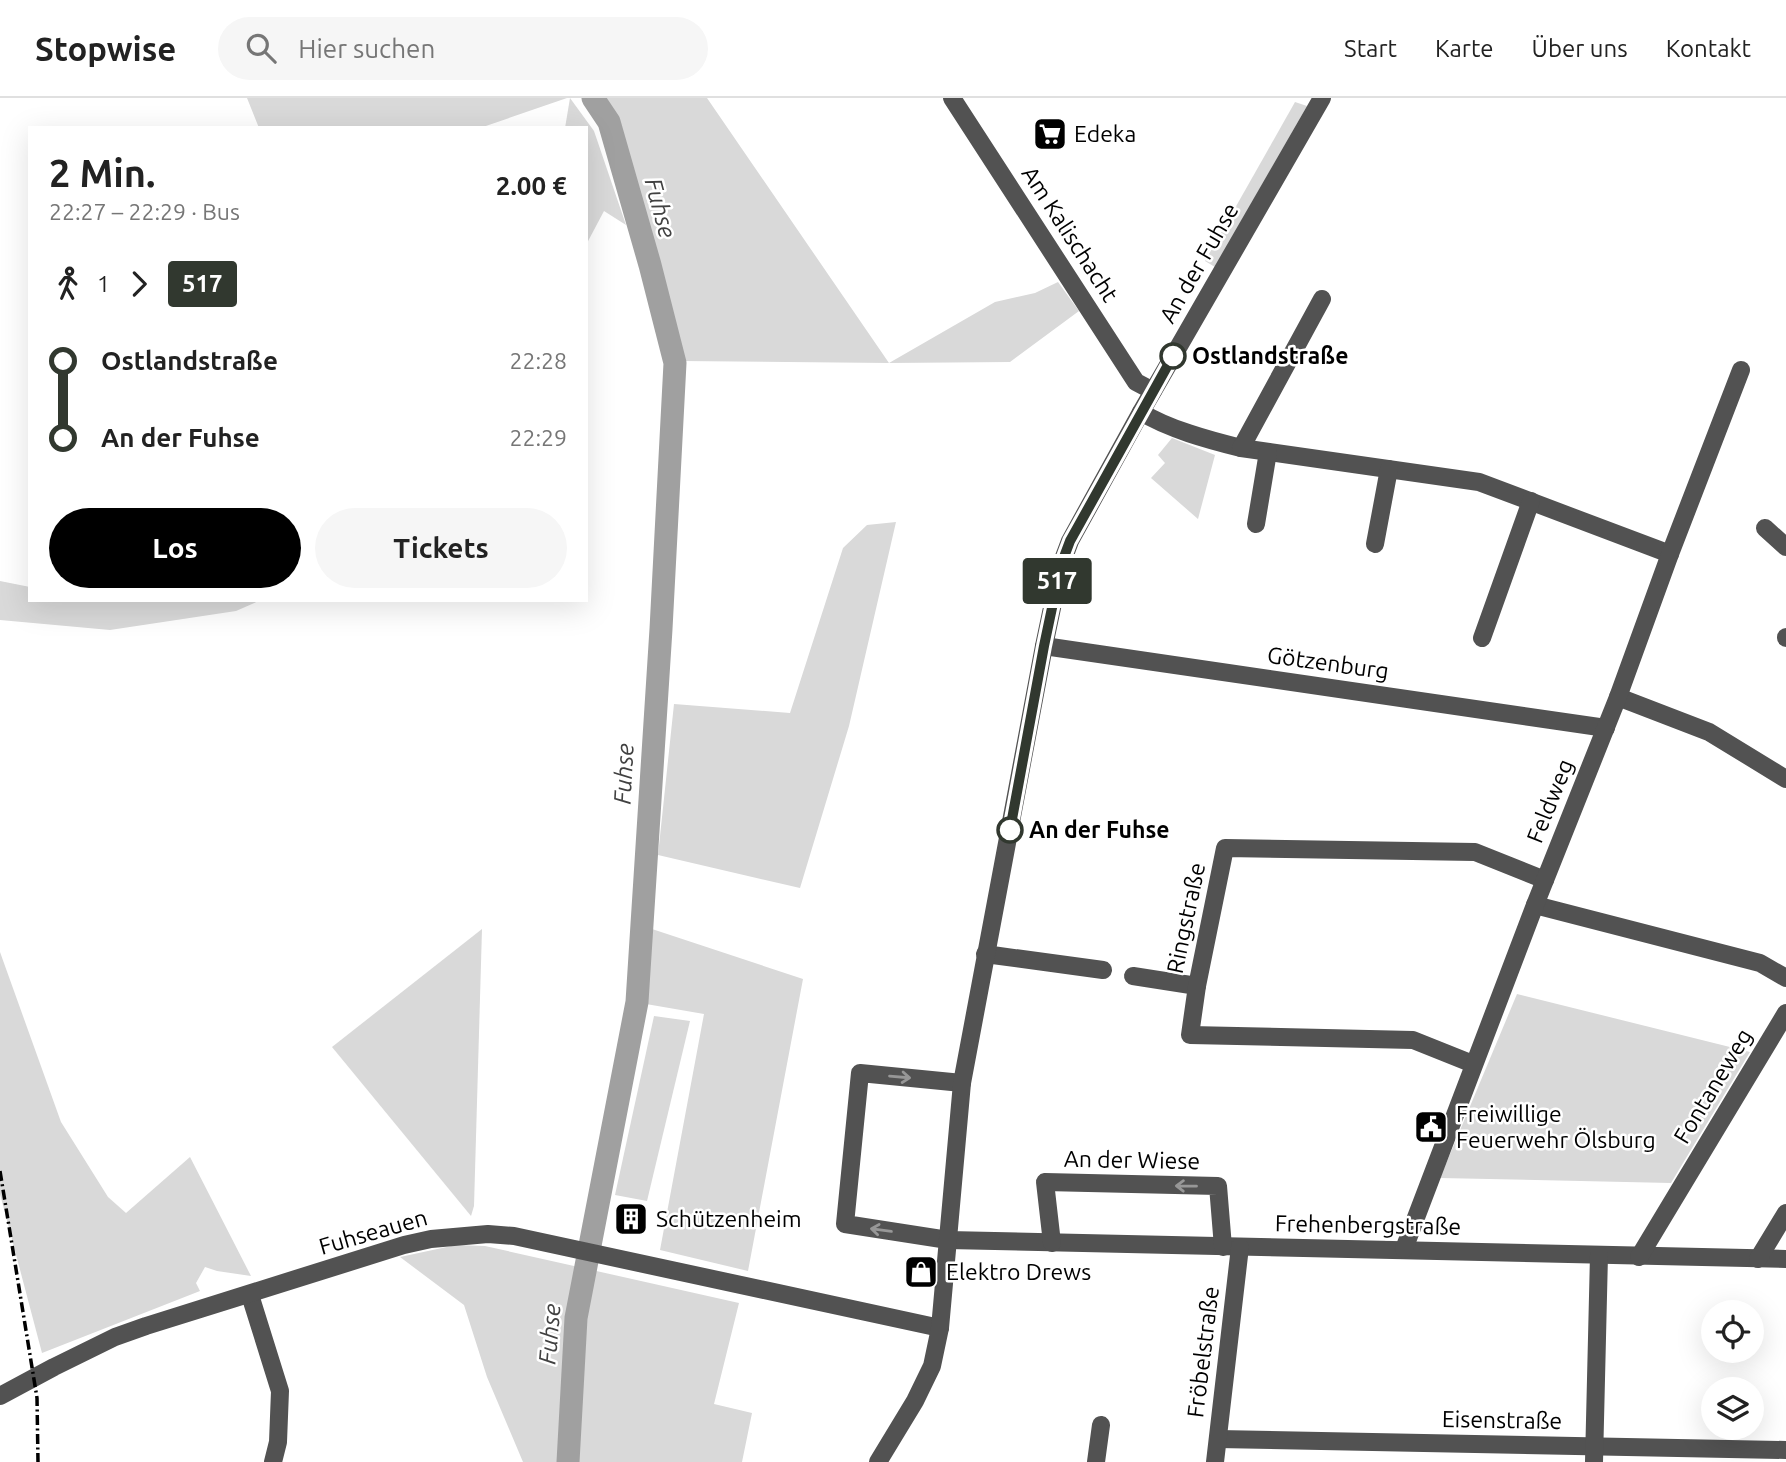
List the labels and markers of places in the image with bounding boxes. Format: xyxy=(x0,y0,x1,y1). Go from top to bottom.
supermarket icon: Edeka xyxy=(1031,115,1069,153)
place label: Edeka xyxy=(1074,121,1136,146)
marker: Ostlandstraße xyxy=(1160,343,1186,369)
place label: Ostlandstraße xyxy=(1192,343,1348,368)
marker: An der Fuhse xyxy=(997,817,1023,843)
place label: An der Fuhse xyxy=(1029,817,1170,842)
place label: Freiwillige Feuerwehr Ölsburg xyxy=(1456,1101,1656,1152)
public building icon: Freiwillige Feuerwehr Ölsburg xyxy=(1412,1108,1450,1146)
building icon: Schützenheim xyxy=(612,1200,650,1238)
place label: Schützenheim xyxy=(656,1206,802,1231)
shop icon: Elektro Drews xyxy=(902,1253,940,1291)
place label: Elektro Drews xyxy=(946,1259,1091,1284)

